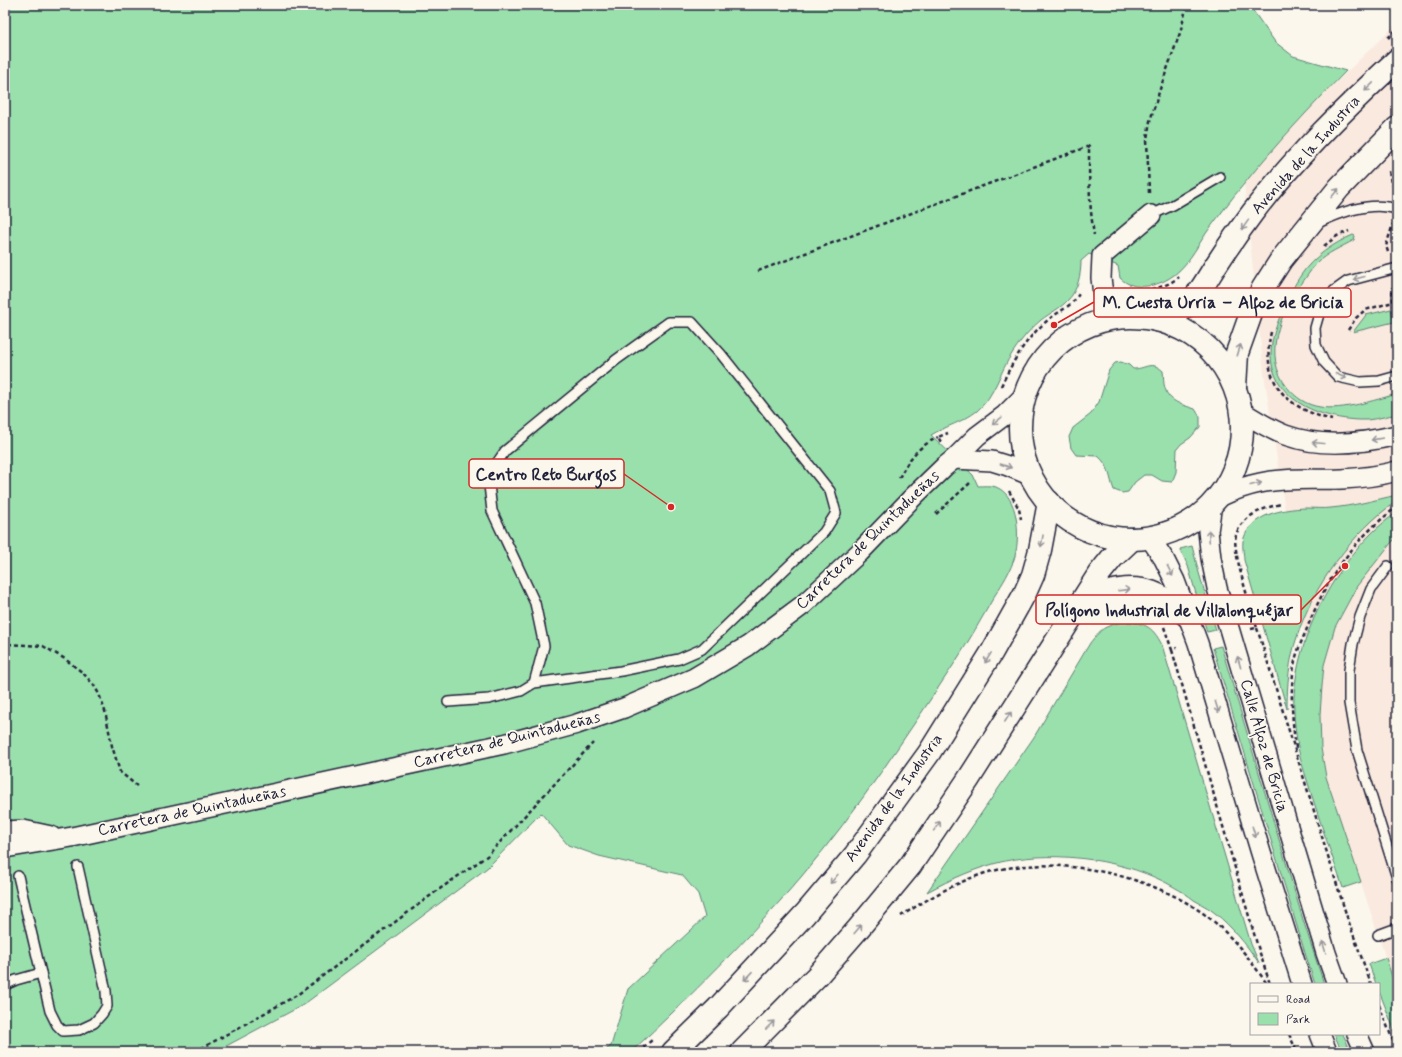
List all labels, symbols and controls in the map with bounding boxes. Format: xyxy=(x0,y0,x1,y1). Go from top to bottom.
one-way arrow xyxy=(1364,82,1374,91)
street label: Avenida de la Industria xyxy=(1247,91,1365,219)
one-way arrow xyxy=(1331,187,1340,198)
one-way arrow xyxy=(1241,219,1249,230)
one-way arrow xyxy=(1353,275,1366,282)
callout: M. Cuesta Urria – Alfoz de Bricia xyxy=(1094,288,1351,317)
text: M. Cuesta Urria – Alfoz de Bricia xyxy=(1102,292,1344,317)
one-way arrow xyxy=(1236,343,1243,356)
one-way arrow xyxy=(1335,373,1347,381)
one-way arrow xyxy=(991,417,1002,426)
one-way arrow xyxy=(1371,435,1384,443)
one-way arrow xyxy=(1312,439,1325,446)
callout: Centro Reto Burgos xyxy=(469,459,624,488)
one-way arrow xyxy=(1000,463,1013,470)
text: Centro Reto Burgos xyxy=(476,464,617,489)
street label: Carretera de Quintadueñas xyxy=(792,466,944,614)
one-way arrow xyxy=(1249,480,1262,487)
one-way arrow xyxy=(1205,530,1213,543)
one-way arrow xyxy=(1038,534,1046,547)
one-way arrow xyxy=(1167,565,1174,577)
one-way arrow xyxy=(1117,586,1130,594)
callout: Polígono Industrial de Villalonquéjar xyxy=(1036,595,1301,624)
text: Polígono Industrial de Villalonquéjar xyxy=(1045,600,1294,623)
one-way arrow xyxy=(984,652,992,663)
one-way arrow xyxy=(1235,655,1242,668)
street label: Calle Alfoz de Bricia xyxy=(1233,677,1293,816)
one-way arrow xyxy=(1214,700,1221,713)
street label: Carretera de Quintadueñas xyxy=(411,707,603,773)
one-way arrow xyxy=(1004,712,1013,723)
street label: Avenida de la Industria xyxy=(840,730,948,866)
street label: Carretera de Quintadueñas xyxy=(96,781,288,841)
one-way arrow xyxy=(933,821,941,832)
one-way arrow xyxy=(1251,825,1258,838)
one-way arrow xyxy=(830,874,839,885)
one-way arrow xyxy=(853,924,862,934)
one-way arrow xyxy=(1320,941,1328,953)
one-way arrow xyxy=(743,971,752,982)
legend xyxy=(1250,983,1380,1035)
text: Road xyxy=(1286,992,1310,1008)
text: Park xyxy=(1286,1012,1310,1028)
one-way arrow xyxy=(765,1020,775,1030)

